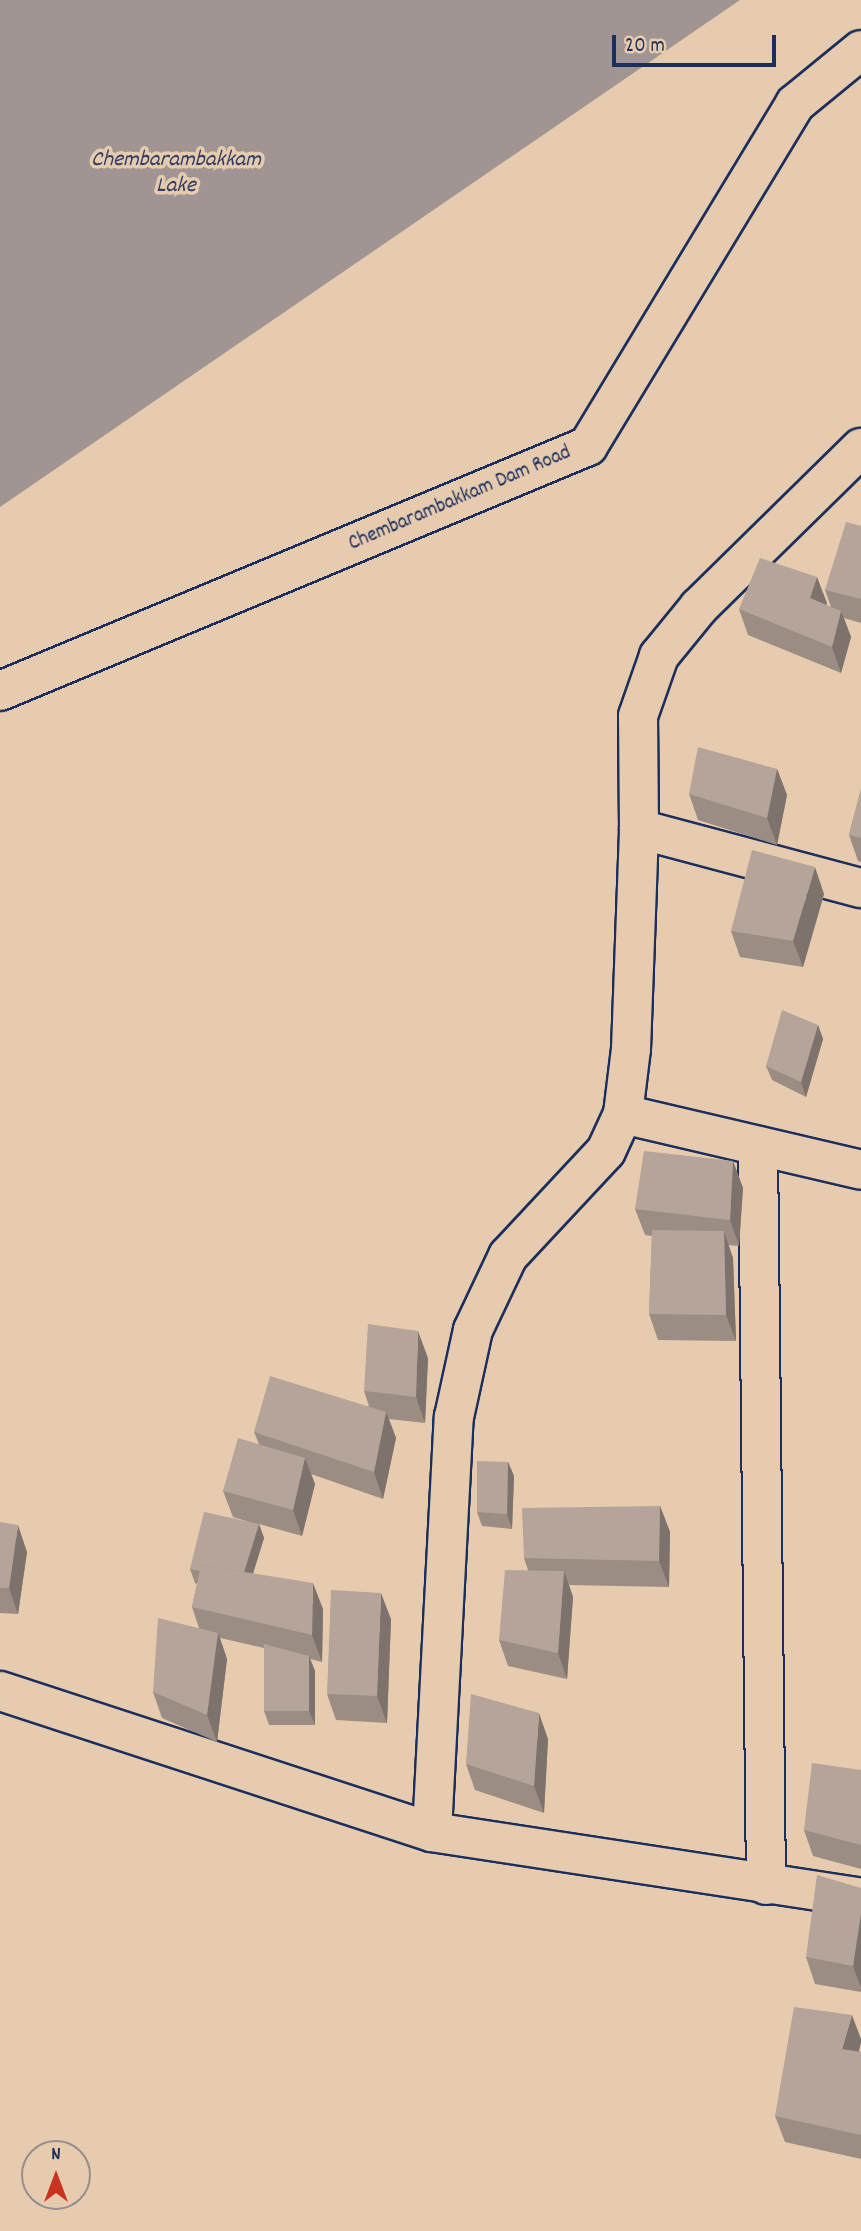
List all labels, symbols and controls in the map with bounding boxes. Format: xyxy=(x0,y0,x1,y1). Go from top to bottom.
scale bar xyxy=(616,21,780,65)
text: 20 m xyxy=(625,32,665,62)
water label: Chembarambakkam Lake xyxy=(91,147,261,201)
street label: Chembarambakkam Dam Road xyxy=(345,441,575,557)
north arrow xyxy=(21,2140,91,2210)
text: N xyxy=(51,2142,61,2169)

